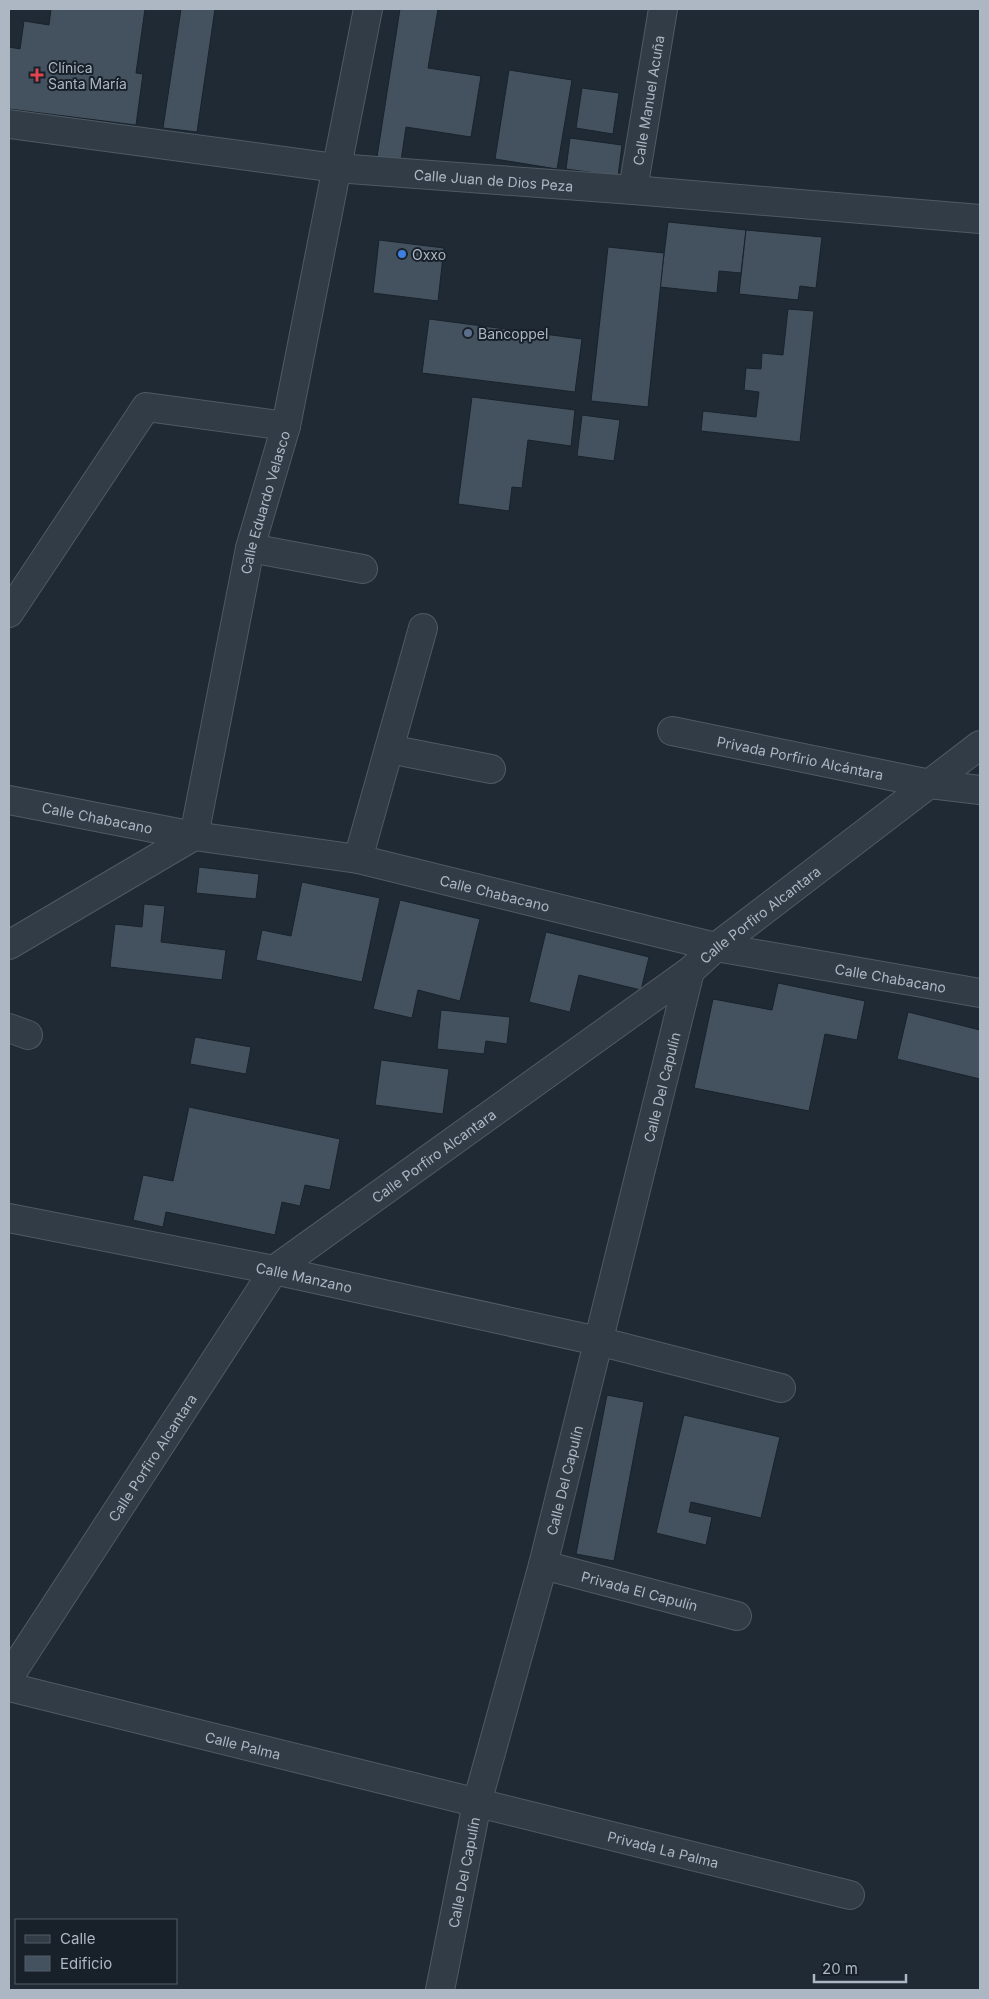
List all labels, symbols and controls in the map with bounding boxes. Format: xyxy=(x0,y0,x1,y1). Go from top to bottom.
street label: Calle Manuel Acuña xyxy=(629,34,667,167)
place label: Clínica Santa María xyxy=(48,59,127,92)
marker: Clínica Santa María xyxy=(30,68,44,82)
street label: Calle Juan de Dios Peza xyxy=(413,165,574,194)
place label: Oxxo xyxy=(412,246,446,263)
marker: Oxxo xyxy=(396,248,408,260)
place label: Bancoppel xyxy=(478,325,548,342)
marker: Bancoppel xyxy=(462,327,474,339)
street label: Calle Eduardo Velasco xyxy=(237,429,293,575)
street label: Privada Porfirio Alcántara xyxy=(716,732,885,783)
street label: Calle Chabacano xyxy=(40,798,154,836)
street label: Calle Porfiro Alcantara xyxy=(696,862,824,967)
street label: Calle Chabacano xyxy=(438,871,552,914)
street label: Calle Chabacano xyxy=(834,959,948,995)
street label: Calle Del Capulín xyxy=(640,1030,683,1144)
street label: Calle Porfiro Alcantara xyxy=(368,1105,499,1206)
street label: Calle Manzano xyxy=(255,1258,354,1295)
street label: Calle Porfiro Alcantara xyxy=(104,1390,200,1524)
street label: Calle Del Capulín xyxy=(542,1423,586,1537)
street label: Privada El Capulín xyxy=(580,1567,700,1614)
street label: Calle Palma xyxy=(203,1727,283,1762)
street label: Calle Del Capulín xyxy=(444,1815,483,1929)
street label: Privada La Palma xyxy=(606,1827,721,1871)
legend xyxy=(15,1919,178,1984)
text: Calle xyxy=(60,1929,95,1948)
scale bar xyxy=(814,1952,906,1984)
text: Edificio xyxy=(60,1954,112,1973)
text: 20 m xyxy=(822,1959,858,1978)

